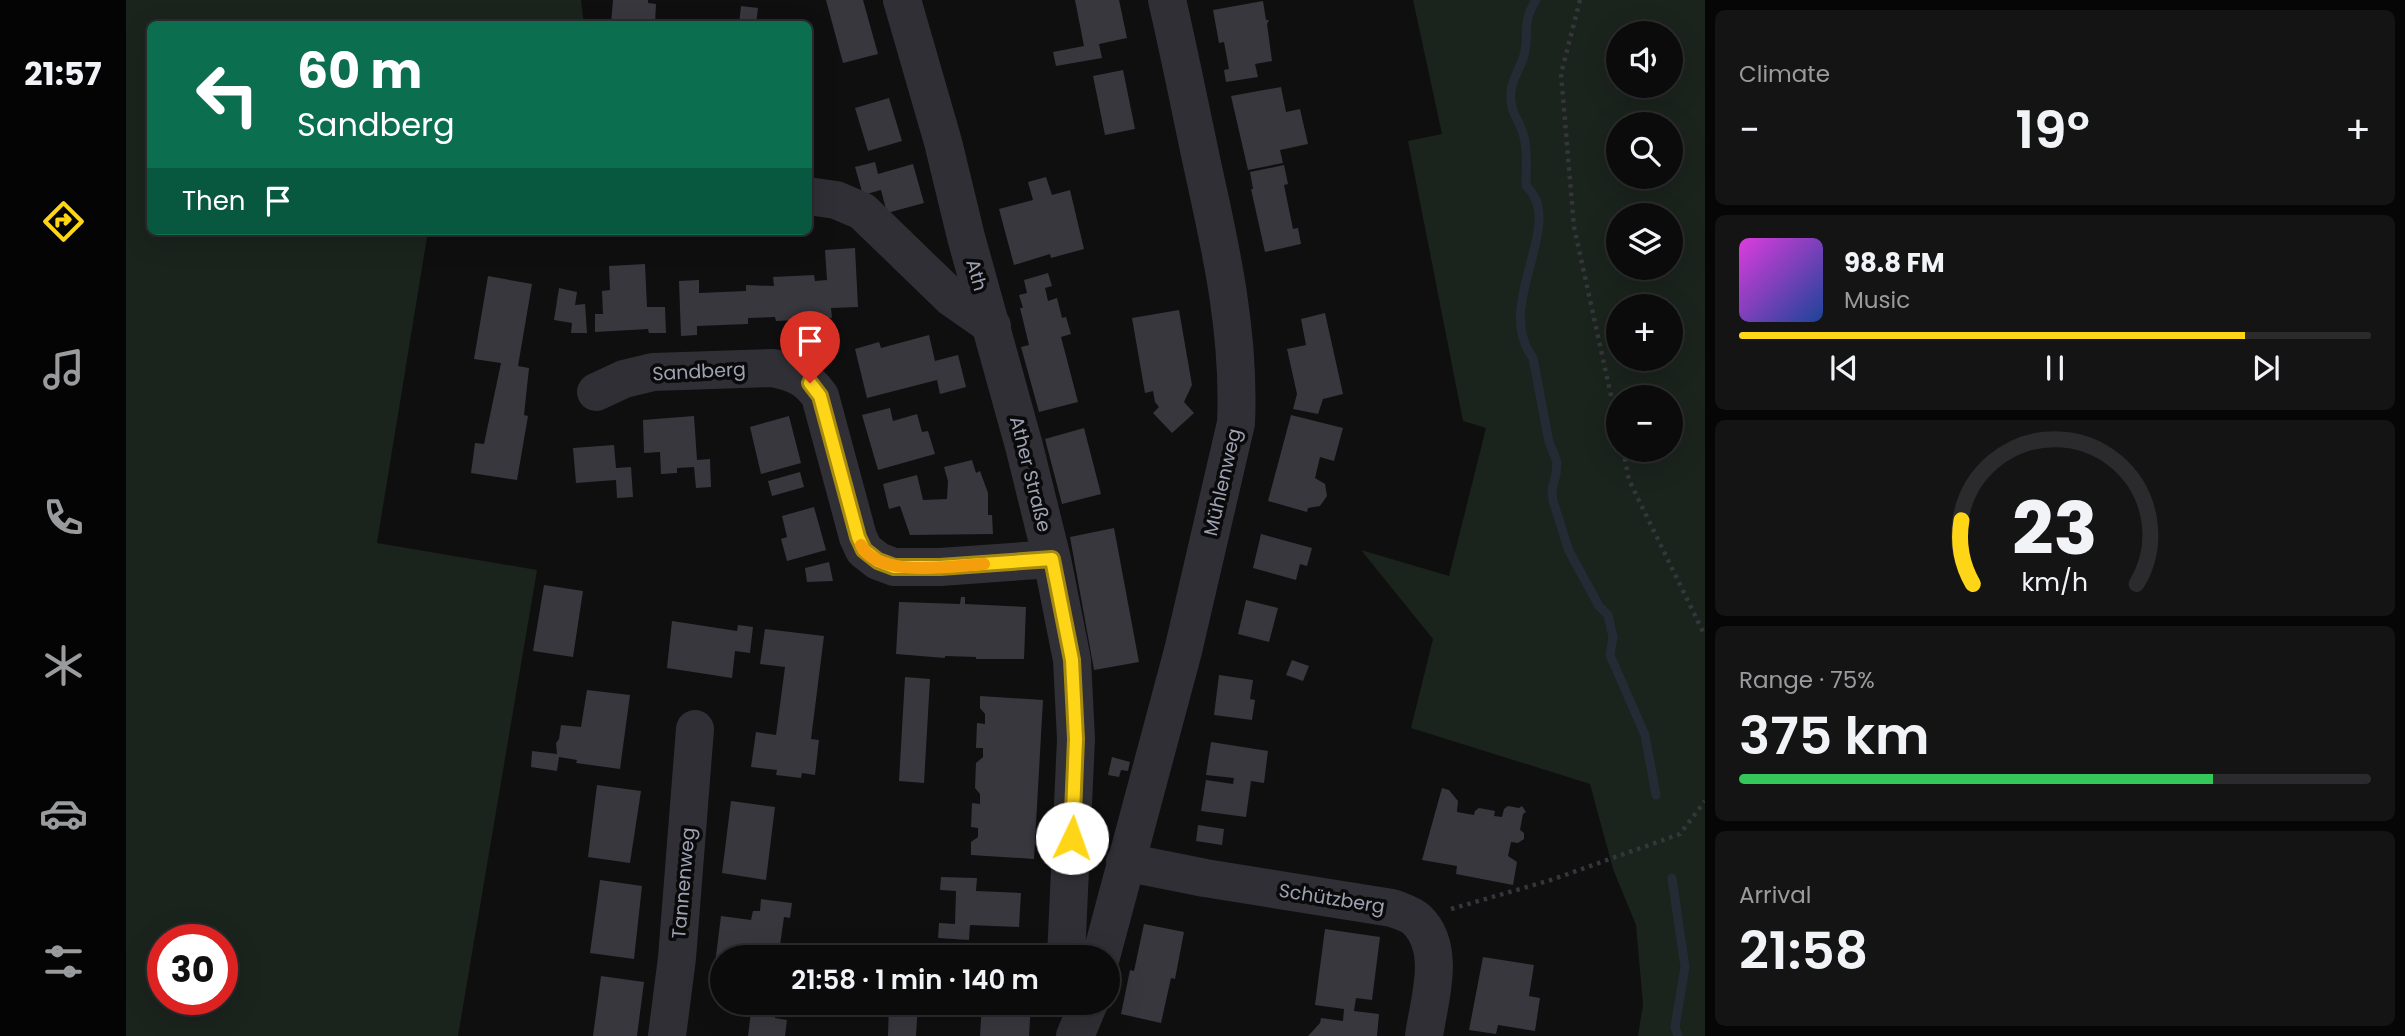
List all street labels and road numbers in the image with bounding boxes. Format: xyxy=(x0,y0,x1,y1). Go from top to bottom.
street label: Ath xyxy=(959,256,994,294)
street label: Sandberg xyxy=(652,356,746,387)
street label: Ather Straße xyxy=(1003,413,1058,535)
street label: Mühlenweg xyxy=(1197,426,1248,538)
street label: Tannenweg xyxy=(665,826,702,940)
street label: Schützberg xyxy=(1277,877,1387,920)

